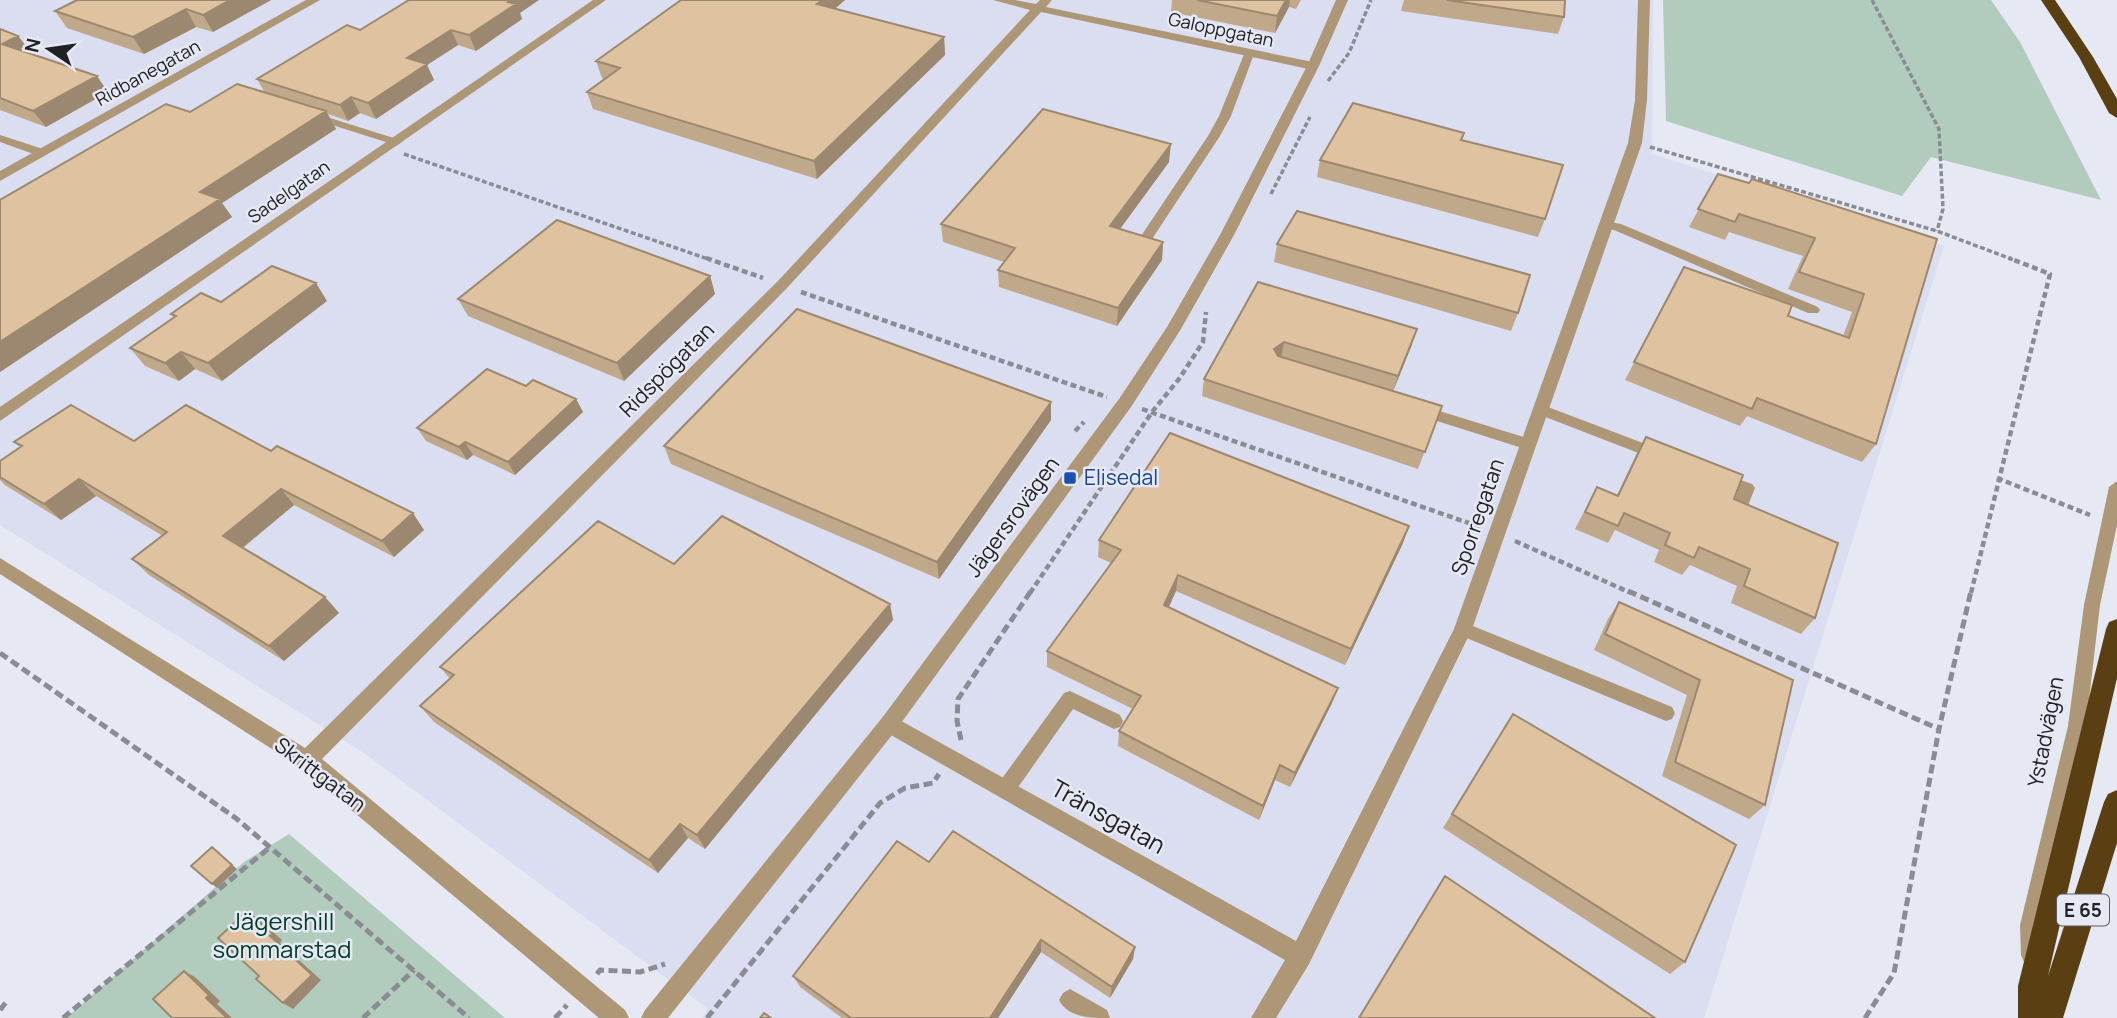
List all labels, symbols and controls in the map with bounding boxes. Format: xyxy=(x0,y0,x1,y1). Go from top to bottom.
street label: Galoppgatan xyxy=(1166,6,1276,52)
north arrow xyxy=(14,14,84,84)
street label: Ridbanegatan xyxy=(91,33,204,111)
text: N xyxy=(18,36,47,55)
street label: Sadelgatan xyxy=(243,154,334,228)
street label: Ridspögatan xyxy=(613,316,720,423)
street label: Jägersrovägen xyxy=(959,451,1065,582)
street label: Sporregatan xyxy=(1444,455,1510,579)
place label: Elisedal xyxy=(1084,463,1158,491)
marker: Elisedal xyxy=(1062,470,1078,486)
street label: Ystadvägen xyxy=(2021,674,2069,790)
street label: Skrittgatan xyxy=(269,731,372,818)
street label: Tränsgatan xyxy=(1046,771,1172,861)
road number: E 65 xyxy=(2057,894,2109,926)
park label: Jägershill sommarstad xyxy=(213,904,351,965)

